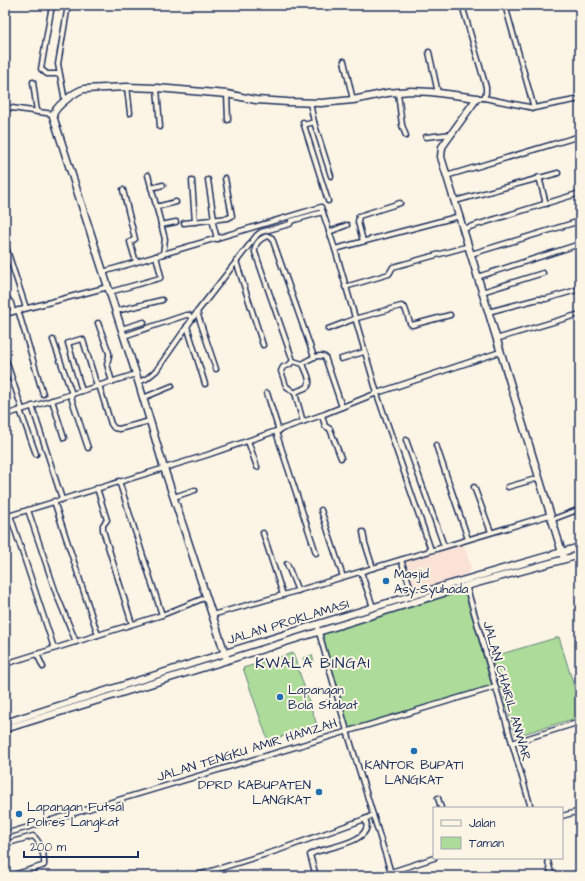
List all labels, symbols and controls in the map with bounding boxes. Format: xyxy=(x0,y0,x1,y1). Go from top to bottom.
place label: Masjid Asy-Syuhada xyxy=(394,565,469,599)
marker: Masjid Asy-Syuhada xyxy=(381,576,391,586)
street label: JALAN PROKLAMASI xyxy=(225,595,351,649)
street label: JALAN CHAIRIL ANWAR xyxy=(478,619,536,763)
district label: KWALA BINGAI xyxy=(255,653,371,674)
place label: Lapangan Bola Stabat xyxy=(288,681,359,714)
marker: Lapangan Bola Stabat xyxy=(275,692,285,702)
street label: JALAN TENGKU AMIR HAMZAH xyxy=(154,714,340,786)
marker: KANTOR BUPATI LANGKAT xyxy=(409,746,419,756)
place label: KANTOR BUPATI LANGKAT xyxy=(365,756,463,789)
place label: DPRD KABUPATEN LANGKAT xyxy=(198,776,312,809)
marker: DPRD KABUPATEN LANGKAT xyxy=(314,787,324,797)
place label: Lapangan Futsal Polres Langkat xyxy=(27,798,124,832)
legend xyxy=(433,807,563,859)
marker: Lapangan Futsal Polres Langkat xyxy=(14,809,24,819)
text: Jalan xyxy=(469,815,495,832)
scale bar xyxy=(24,833,138,859)
text: Taman xyxy=(469,835,504,852)
text: 200 m xyxy=(30,839,67,856)

